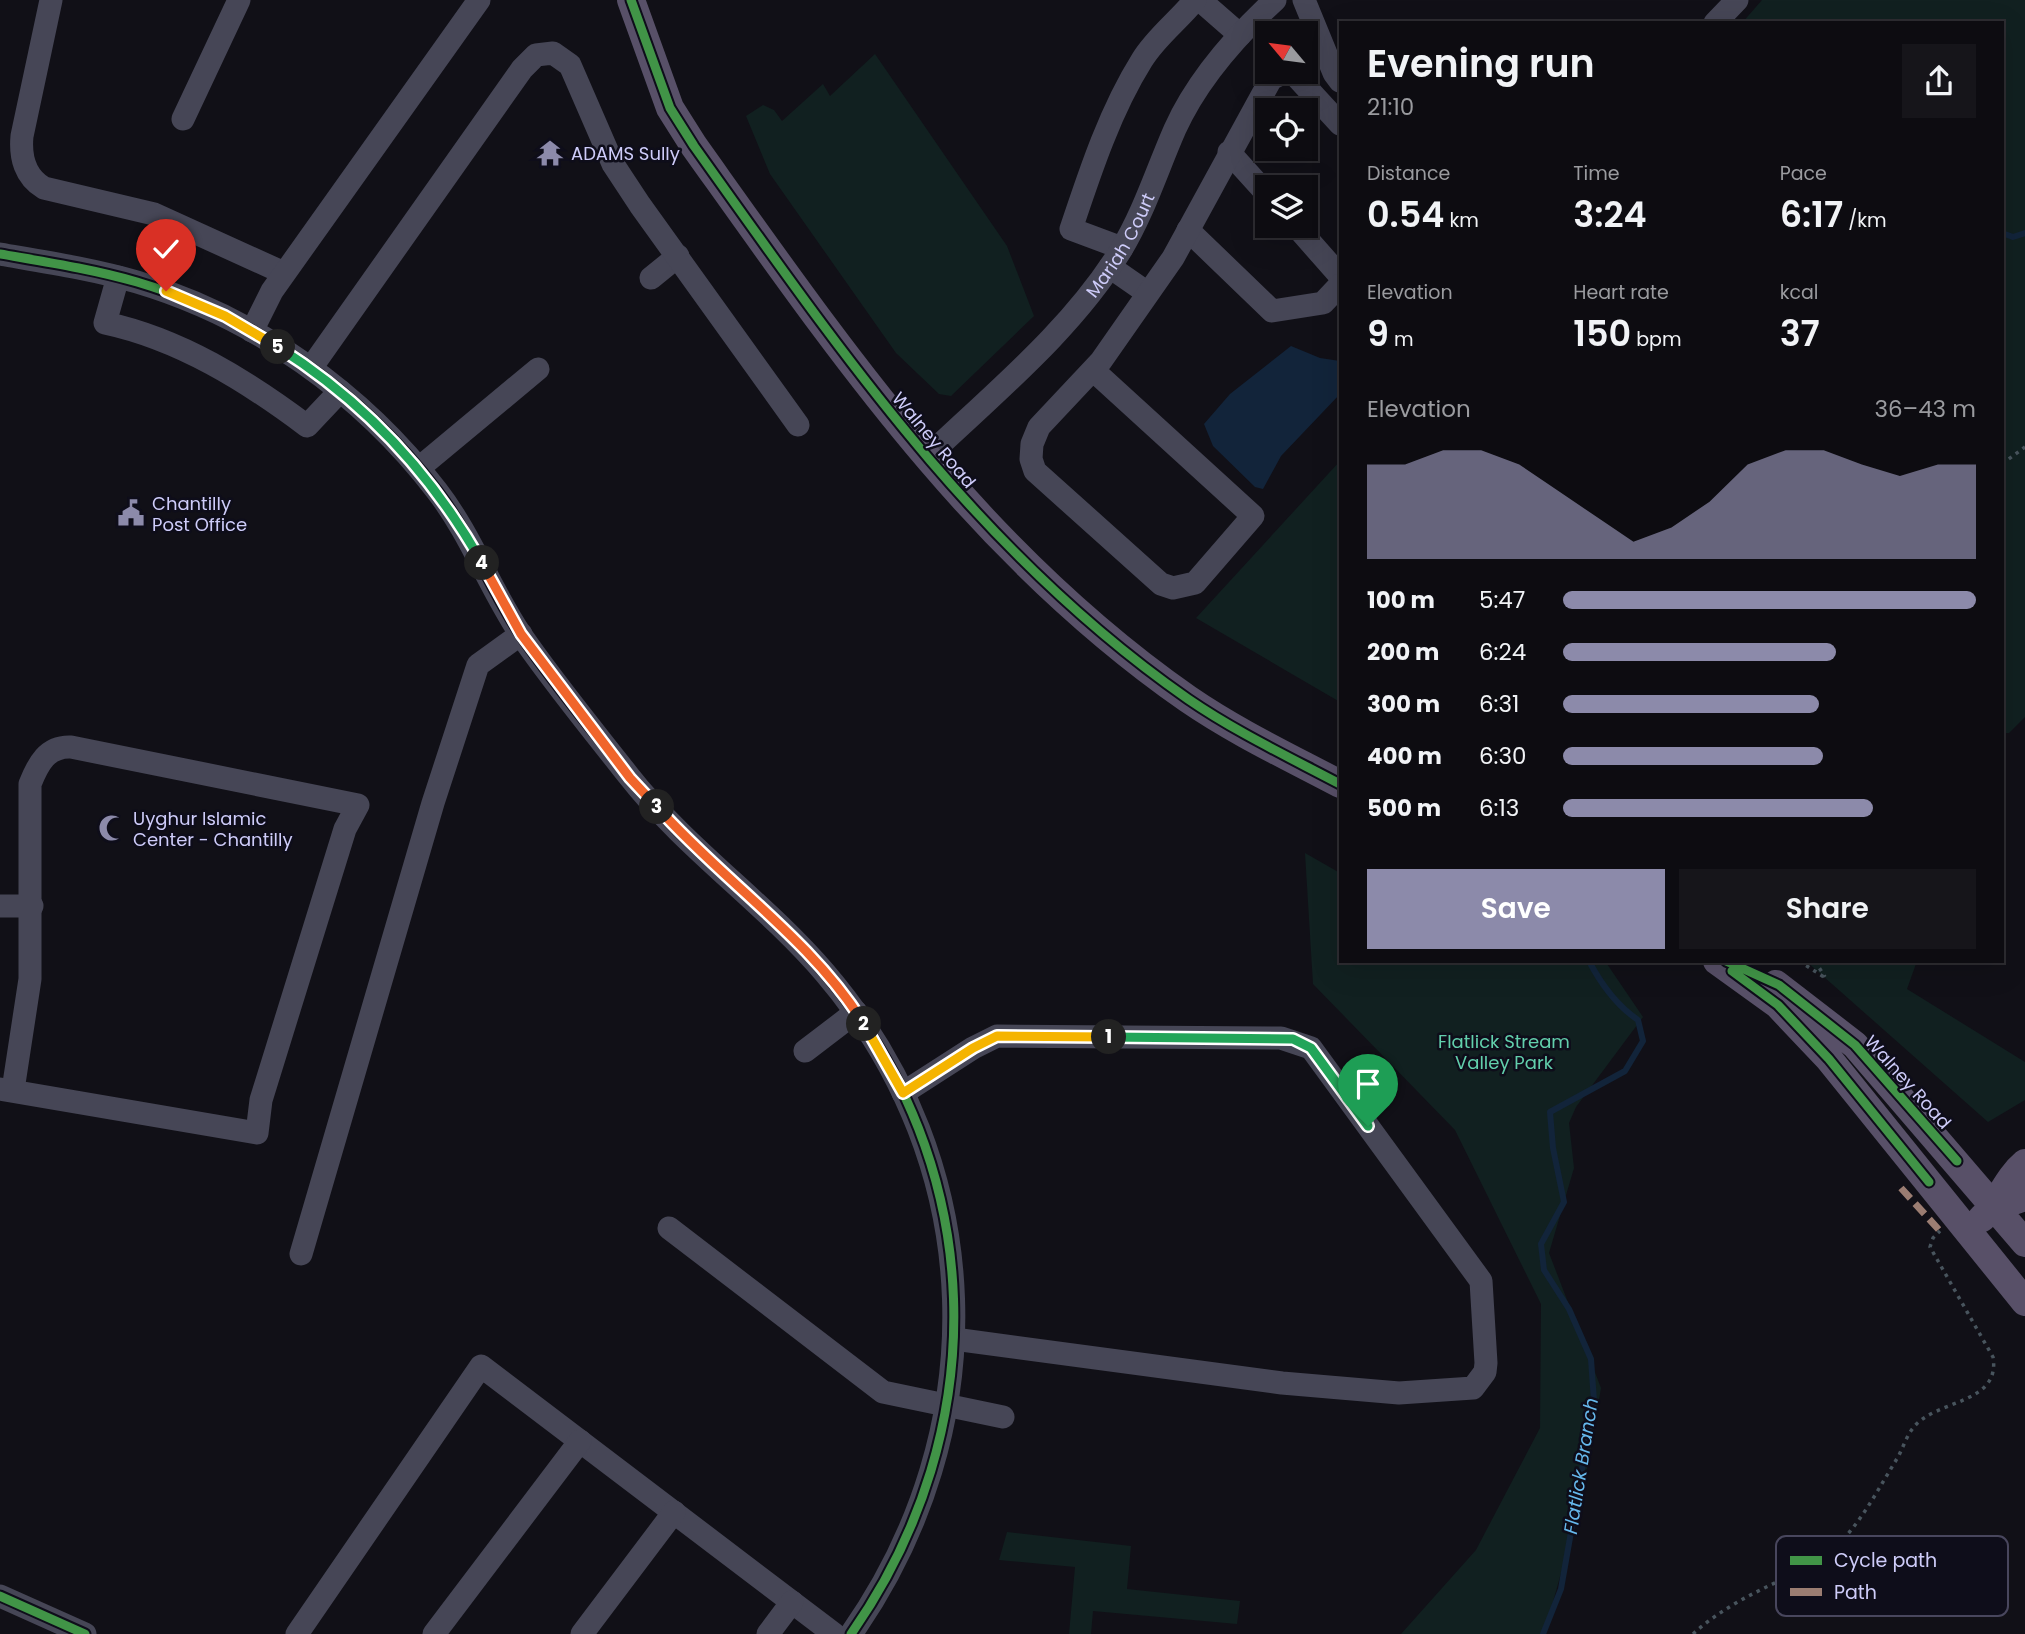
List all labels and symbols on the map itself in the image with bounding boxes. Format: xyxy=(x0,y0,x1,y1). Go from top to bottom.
north arrow xyxy=(1255,21,1318,84)
temple icon: ADAMS Sully xyxy=(535,138,565,168)
place label: ADAMS Sully xyxy=(571,141,680,166)
street label: Mariah Court xyxy=(1080,189,1160,302)
pin xyxy=(136,219,196,291)
pin: 5 xyxy=(260,330,296,364)
street label: Walney Road xyxy=(886,387,982,493)
place label: Chantilly Post Office xyxy=(152,491,247,537)
public building icon: Chantilly Post Office xyxy=(116,498,146,528)
pin: 4 xyxy=(464,546,500,580)
pin: 3 xyxy=(640,790,674,824)
place label: Uyghur Islamic Center - Chantilly xyxy=(133,806,293,852)
mosque icon: Uyghur Islamic Center - Chantilly xyxy=(97,813,127,843)
pin: 2 xyxy=(846,1006,882,1042)
pin: 1 xyxy=(1092,1020,1126,1054)
park label: Flatlick Stream Valley Park xyxy=(1438,1029,1570,1075)
street label: Walney Road xyxy=(1859,1030,1957,1134)
pin xyxy=(1338,1054,1398,1126)
water label: Flatlick Branch xyxy=(1557,1396,1605,1536)
legend xyxy=(1776,1536,2008,1616)
text: Cycle path xyxy=(1834,1547,1937,1574)
text: Path xyxy=(1834,1579,1877,1606)

